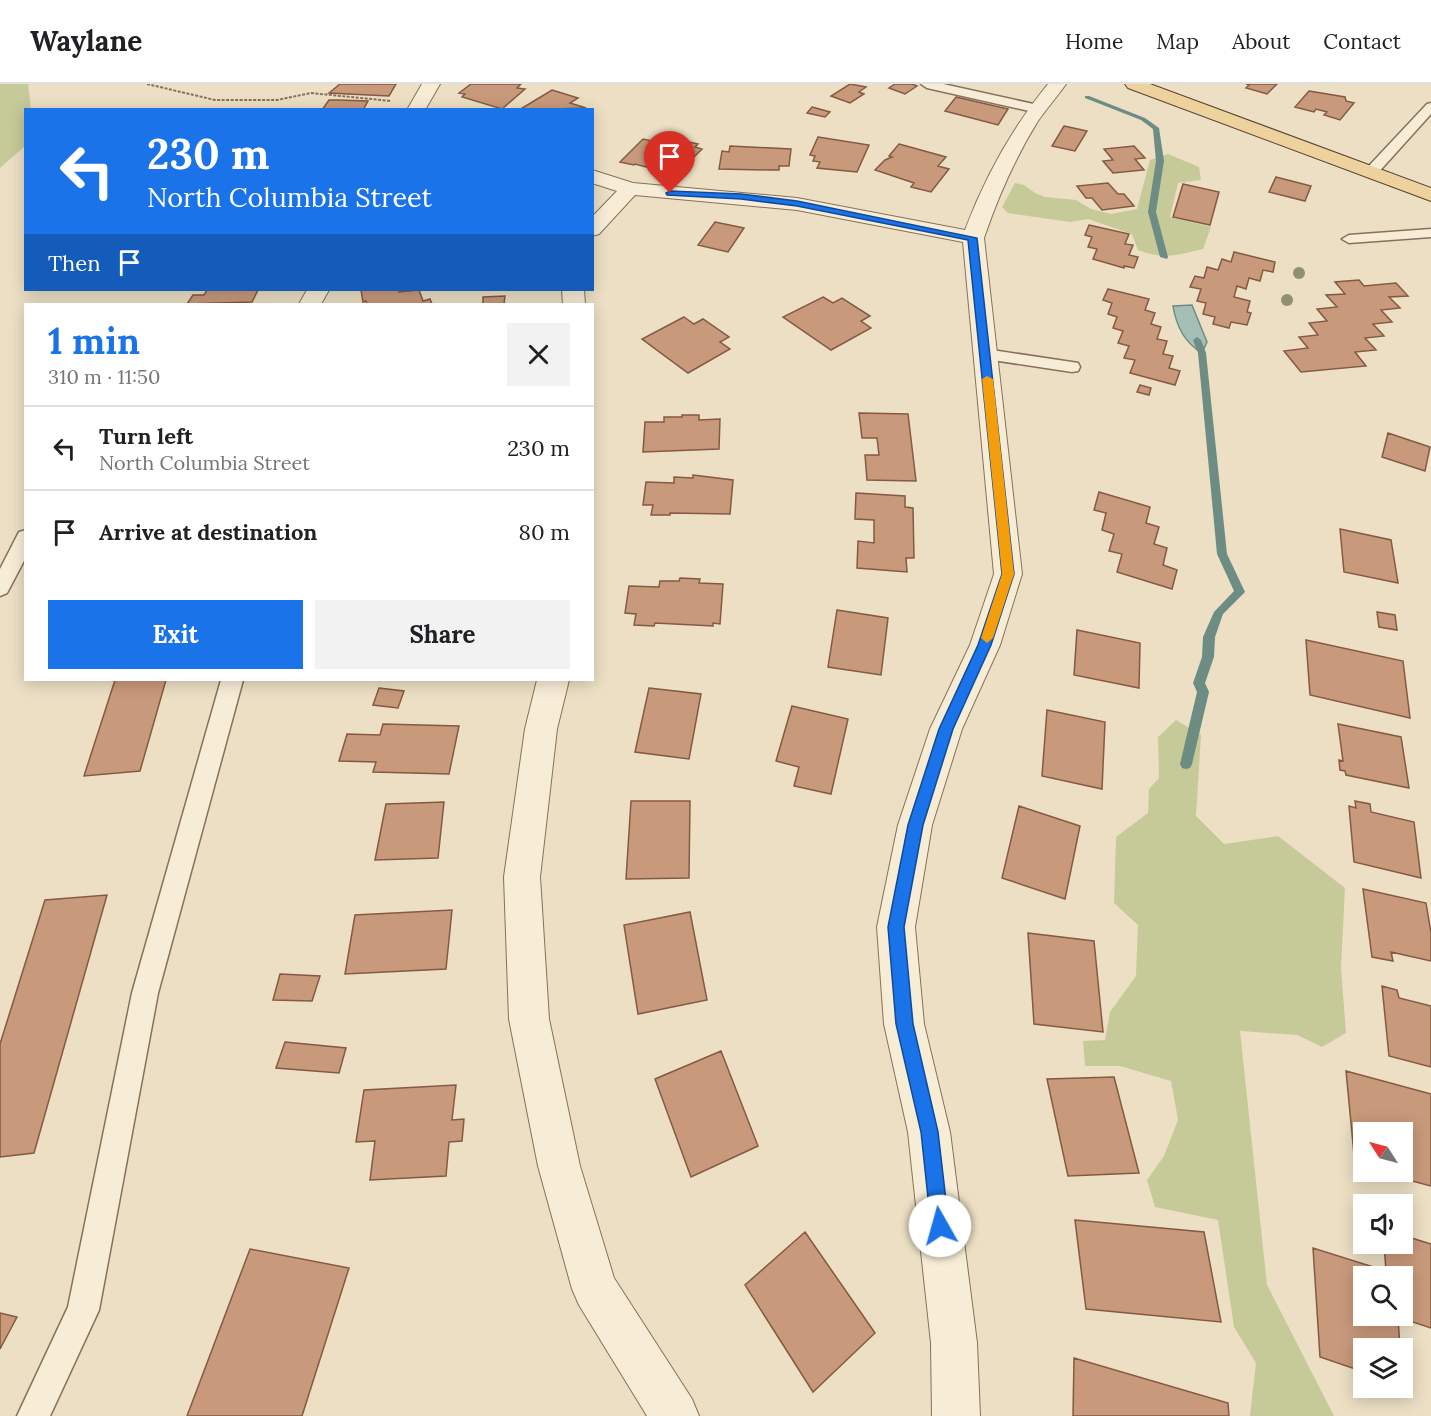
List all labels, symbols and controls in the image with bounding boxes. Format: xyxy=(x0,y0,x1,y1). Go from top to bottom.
text: Waylane xyxy=(30,23,142,59)
text: Home xyxy=(1065,28,1123,55)
text: Map xyxy=(1156,28,1199,55)
text: About xyxy=(1232,28,1290,55)
text: Contact xyxy=(1323,28,1401,55)
text: 230 m xyxy=(147,127,269,181)
pin xyxy=(644,131,695,193)
icon: left xyxy=(48,132,126,210)
icon: arrive xyxy=(653,140,686,173)
text: North Columbia Street xyxy=(147,180,432,214)
icon: arrive xyxy=(113,246,146,279)
text: Then xyxy=(48,249,101,277)
text: 1 min xyxy=(48,318,140,364)
button: close xyxy=(507,323,570,386)
text: 310 m · 11:50 xyxy=(48,364,160,389)
text: Turn left xyxy=(99,422,193,450)
icon: left xyxy=(48,432,81,465)
text: 230 m xyxy=(507,434,570,462)
text: North Columbia Street xyxy=(99,450,310,475)
icon: arrive xyxy=(48,516,81,549)
text: Arrive at destination xyxy=(99,518,317,546)
text: 80 m xyxy=(519,518,570,546)
button: Exit xyxy=(48,600,303,669)
button: Share xyxy=(315,600,570,669)
north arrow xyxy=(1353,1122,1413,1182)
map controls xyxy=(1353,1122,1413,1398)
position arrow xyxy=(908,1194,972,1258)
button: sound xyxy=(1353,1194,1413,1254)
button: search xyxy=(1353,1266,1413,1326)
button: layers xyxy=(1353,1338,1413,1398)

